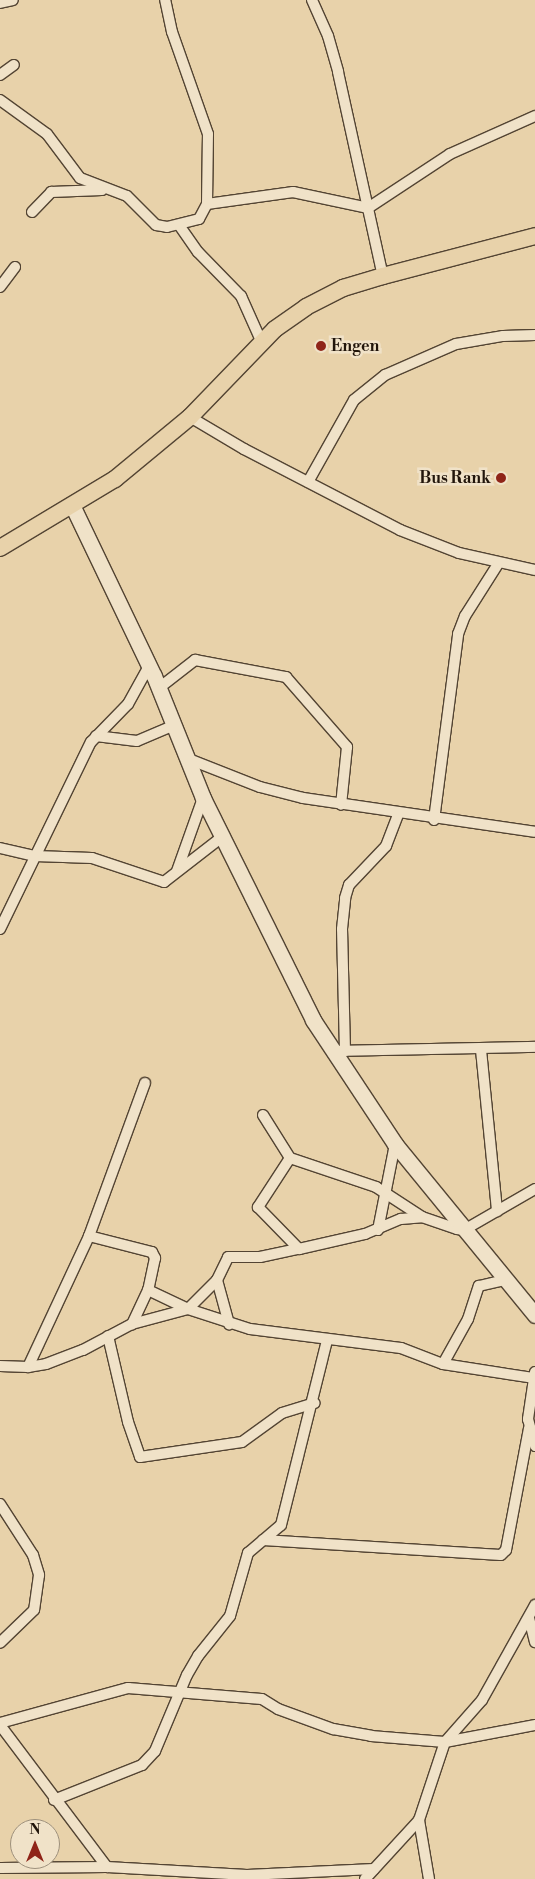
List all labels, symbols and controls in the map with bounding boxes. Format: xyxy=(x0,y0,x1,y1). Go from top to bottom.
place label: Engen xyxy=(331,336,379,356)
marker: Engen xyxy=(315,340,327,352)
place label: Bus Rank xyxy=(419,468,491,488)
marker: Bus Rank xyxy=(495,472,507,484)
north arrow xyxy=(10,1819,60,1869)
text: N xyxy=(29,1821,41,1839)

